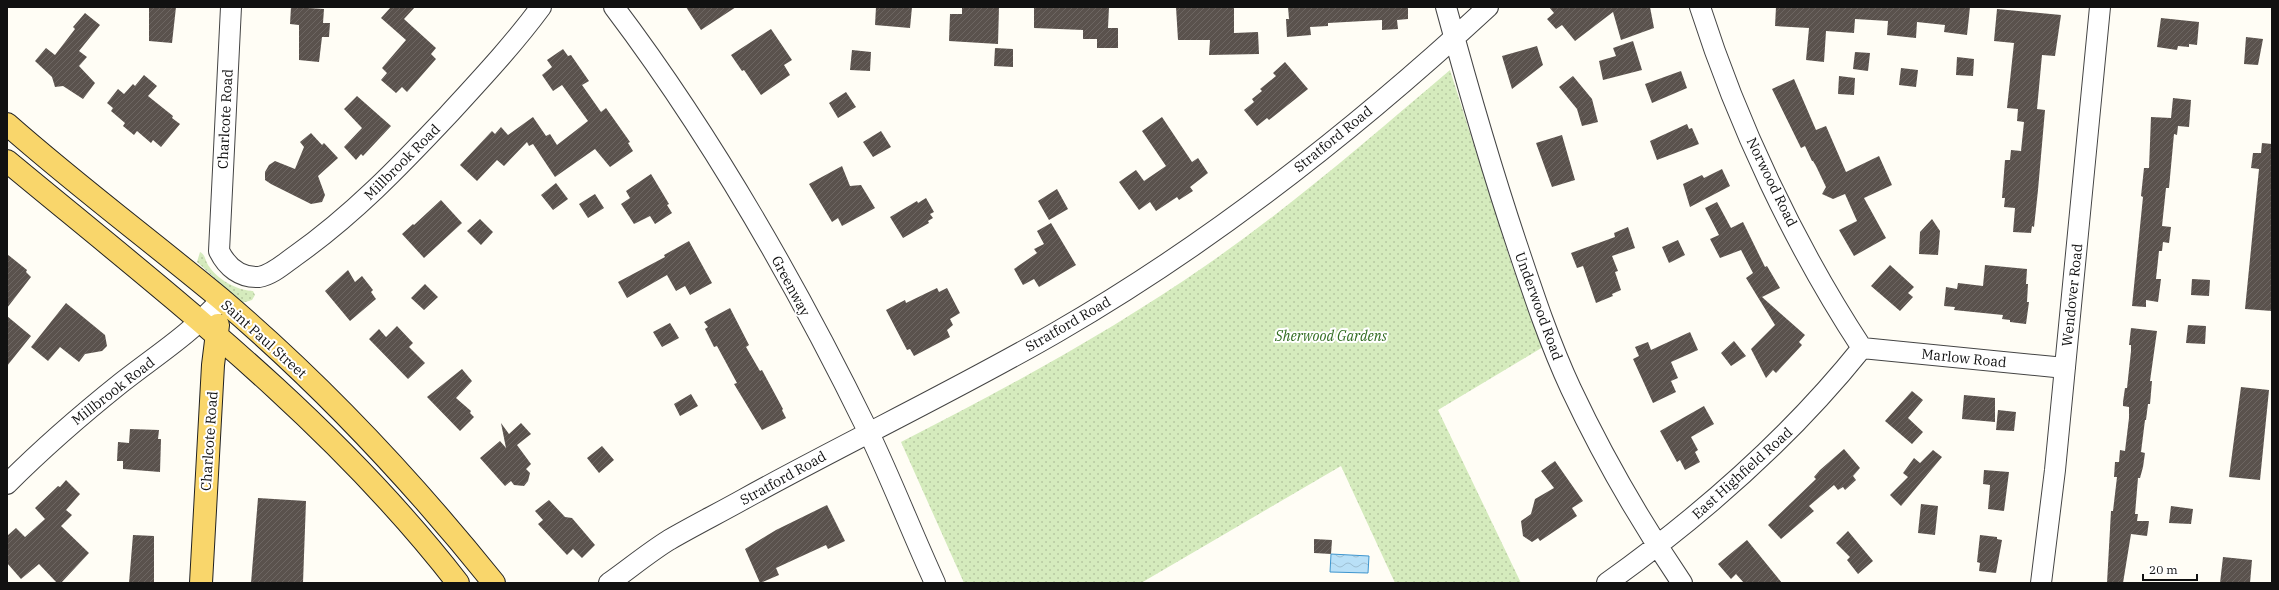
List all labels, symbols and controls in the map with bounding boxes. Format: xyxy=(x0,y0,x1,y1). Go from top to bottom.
street label: Charlcote Road xyxy=(213,68,237,169)
street label: Stratford Road xyxy=(1290,102,1376,176)
street label: Millbrook Road xyxy=(360,120,444,204)
street label: Norwood Road xyxy=(1743,134,1802,230)
street label: Wendover Road xyxy=(2058,242,2086,347)
street label: Underwood Road xyxy=(1511,249,1567,363)
street label: Greenway xyxy=(768,253,815,320)
street label: Stratford Road xyxy=(1022,292,1114,356)
street label: Saint Paul Street xyxy=(217,296,311,382)
park label: Sherwood Gardens xyxy=(1274,327,1388,345)
street label: Marlow Road xyxy=(1921,345,2008,371)
street label: Millbrook Road xyxy=(68,353,158,429)
street label: Charlcote Road xyxy=(197,390,221,491)
street label: East Highfield Road xyxy=(1688,423,1796,523)
street label: Stratford Road xyxy=(737,447,830,509)
scale bar xyxy=(2143,556,2197,582)
text: 20 m xyxy=(2149,562,2178,577)

